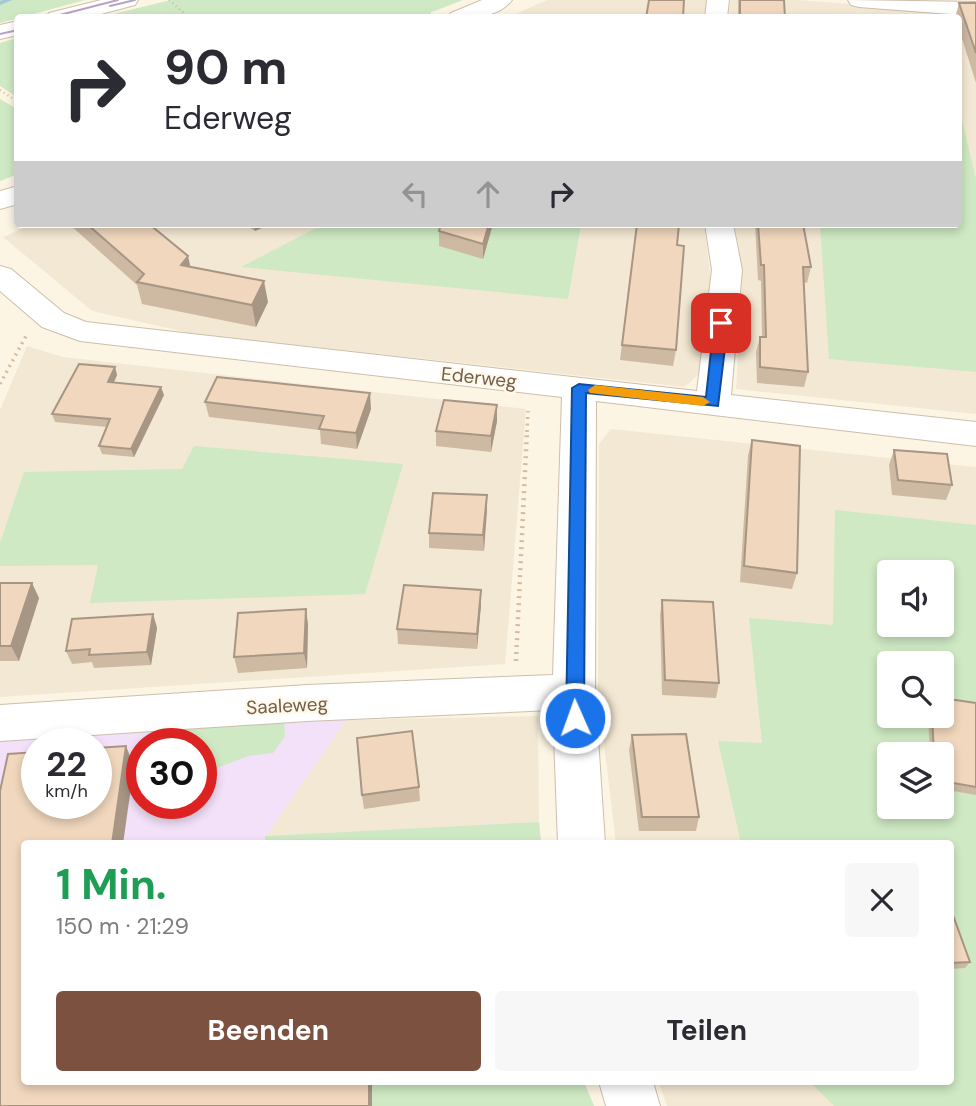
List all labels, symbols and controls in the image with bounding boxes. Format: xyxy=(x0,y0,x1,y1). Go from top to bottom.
text: 90 m xyxy=(164,35,287,99)
icon: right xyxy=(49,42,140,133)
text: Ederweg xyxy=(164,97,292,139)
icon: left xyxy=(396,175,434,213)
icon: ahead xyxy=(469,175,507,213)
icon: right xyxy=(542,175,580,213)
pin xyxy=(691,293,751,353)
icon: arrive xyxy=(702,304,740,342)
street label: Ederweg xyxy=(440,361,518,394)
map controls xyxy=(877,560,954,819)
button: sound xyxy=(877,560,954,637)
button: search xyxy=(877,651,954,728)
position arrow xyxy=(538,681,612,755)
street label: Saaleweg xyxy=(246,691,329,720)
speed limit sign: 30 xyxy=(126,728,217,819)
text: 22 xyxy=(46,741,87,787)
button: layers xyxy=(877,742,954,819)
text: km/h xyxy=(45,779,88,803)
text: 1 Min. xyxy=(56,857,166,912)
button: close xyxy=(845,863,919,937)
text: 150 m · 21:29 xyxy=(56,911,189,941)
button: Beenden xyxy=(56,991,481,1071)
button: Teilen xyxy=(495,991,919,1071)

